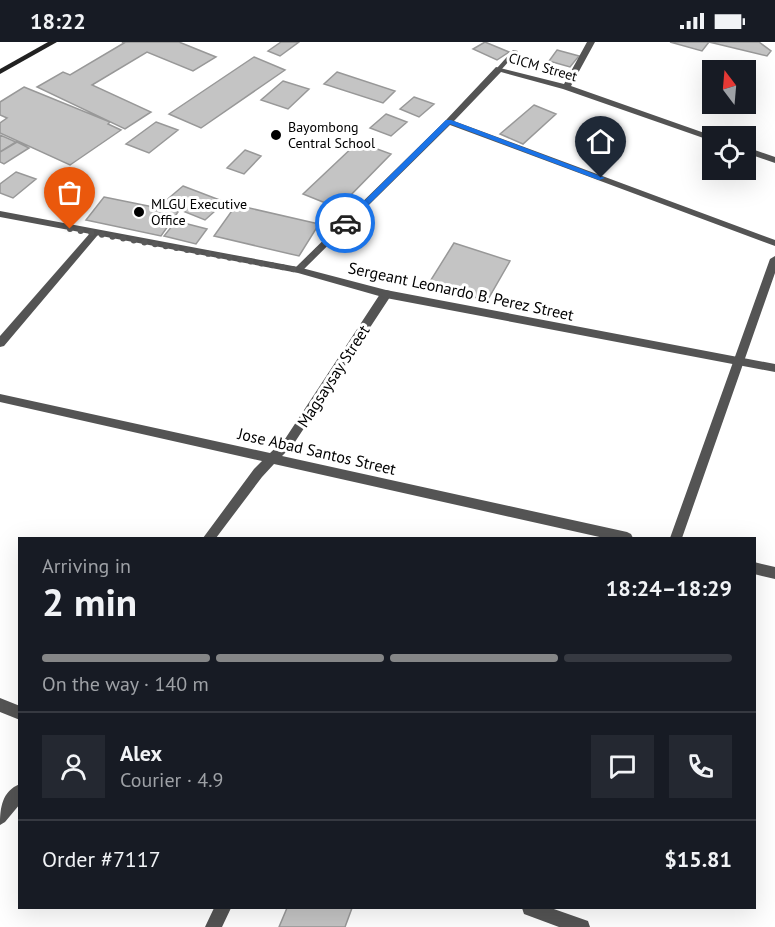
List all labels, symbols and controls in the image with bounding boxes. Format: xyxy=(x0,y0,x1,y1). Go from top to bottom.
text: 18:22 xyxy=(30,7,86,35)
street label: CICM Street xyxy=(507,49,580,85)
north arrow xyxy=(702,60,756,114)
map controls xyxy=(702,60,756,180)
pin xyxy=(575,116,626,178)
place label: Bayombong Central School xyxy=(288,118,375,152)
icon: home xyxy=(584,125,617,158)
button: locate xyxy=(702,126,756,180)
marker: Bayombong Central School xyxy=(269,128,283,142)
pin xyxy=(44,167,95,229)
icon: bag xyxy=(53,176,86,209)
courier xyxy=(315,193,375,253)
place label: MLGU Executive Office xyxy=(151,195,247,229)
marker: MLGU Executive Office xyxy=(132,205,146,219)
icon: car xyxy=(329,207,362,240)
street label: Sergeant Leonardo B. Perez Street xyxy=(346,257,576,325)
street label: Magsaysay Street xyxy=(292,321,374,431)
street label: Jose Abad Santos Street xyxy=(235,423,399,479)
text: Arriving in xyxy=(42,553,131,579)
text: 18:24–18:29 xyxy=(606,574,732,602)
text: 2 min xyxy=(42,576,137,627)
text: On the way · 140 m xyxy=(42,671,209,697)
button: person xyxy=(42,735,105,798)
button: chat xyxy=(591,735,654,798)
button: phone xyxy=(669,735,732,798)
text: Alex xyxy=(120,739,162,767)
text: Courier · 4.9 xyxy=(120,767,223,793)
text: Order #7117 xyxy=(42,845,161,873)
text: $15.81 xyxy=(664,845,732,873)

